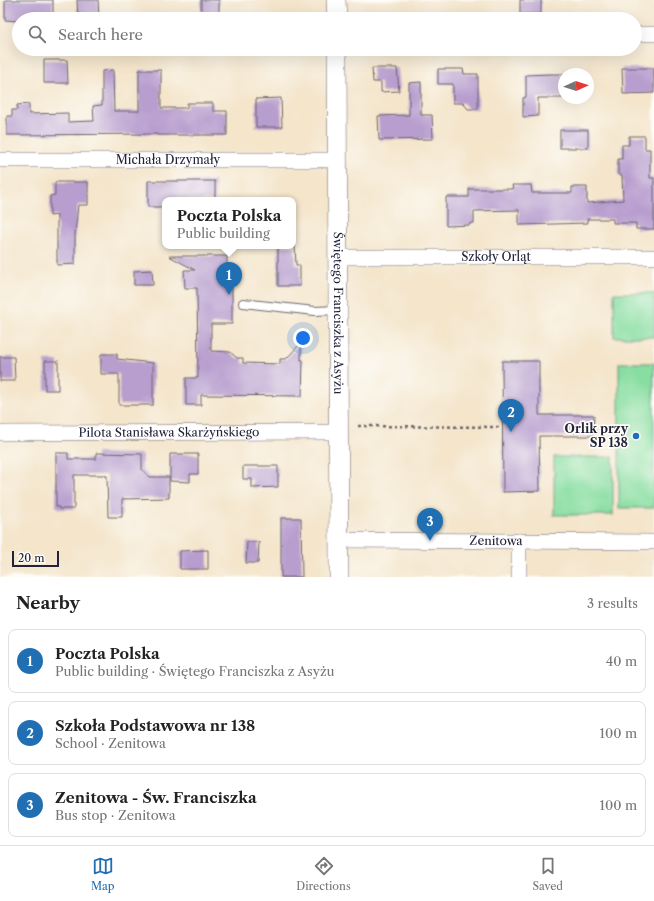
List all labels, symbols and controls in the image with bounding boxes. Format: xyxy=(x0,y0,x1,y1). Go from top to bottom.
search box xyxy=(12,12,642,56)
icon: search xyxy=(26,23,48,45)
text: Search here xyxy=(58,25,143,44)
north arrow xyxy=(558,68,594,104)
street label: Michała Drzymały xyxy=(116,152,221,167)
popup xyxy=(162,197,296,249)
text: Poczta Polska xyxy=(177,206,281,225)
text: Public building xyxy=(177,225,270,241)
street label: Świętego Franciszka z Asyżu xyxy=(331,232,347,395)
street label: Szkoły Orląt xyxy=(461,249,532,264)
pin: 1 xyxy=(216,262,242,295)
your location xyxy=(293,328,313,348)
pin: 2 xyxy=(498,399,524,432)
place label: Orlik przy SP 138 xyxy=(565,421,629,450)
street label: Pilota Stanisława Skarżyńskiego xyxy=(79,424,259,440)
marker: Orlik przy SP 138 xyxy=(631,431,641,441)
pin: 3 xyxy=(417,508,443,541)
street label: Zenitowa xyxy=(469,533,523,548)
scale bar xyxy=(12,549,59,568)
text: 20 m xyxy=(18,551,44,565)
text: Nearby xyxy=(16,593,80,613)
text: 3 results xyxy=(587,595,638,611)
text: Poczta Polska xyxy=(55,644,160,663)
text: 1 xyxy=(27,653,33,669)
text: 40 m xyxy=(606,653,637,669)
text: Public building · Świętego Franciszka z Asyżu xyxy=(55,663,335,679)
text: Szkoła Podstawowa nr 138 xyxy=(55,716,255,735)
text: 2 xyxy=(26,725,34,741)
text: 100 m xyxy=(599,725,637,741)
text: School · Zenitowa xyxy=(55,735,166,751)
text: Zenitowa - Św. Franciszka xyxy=(55,788,257,807)
text: 3 xyxy=(26,797,34,813)
text: 100 m xyxy=(599,797,637,813)
text: Bus stop · Zenitowa xyxy=(55,807,176,823)
tab: Map xyxy=(91,855,115,893)
tab: Directions xyxy=(296,855,351,893)
tab: Saved xyxy=(533,855,563,893)

